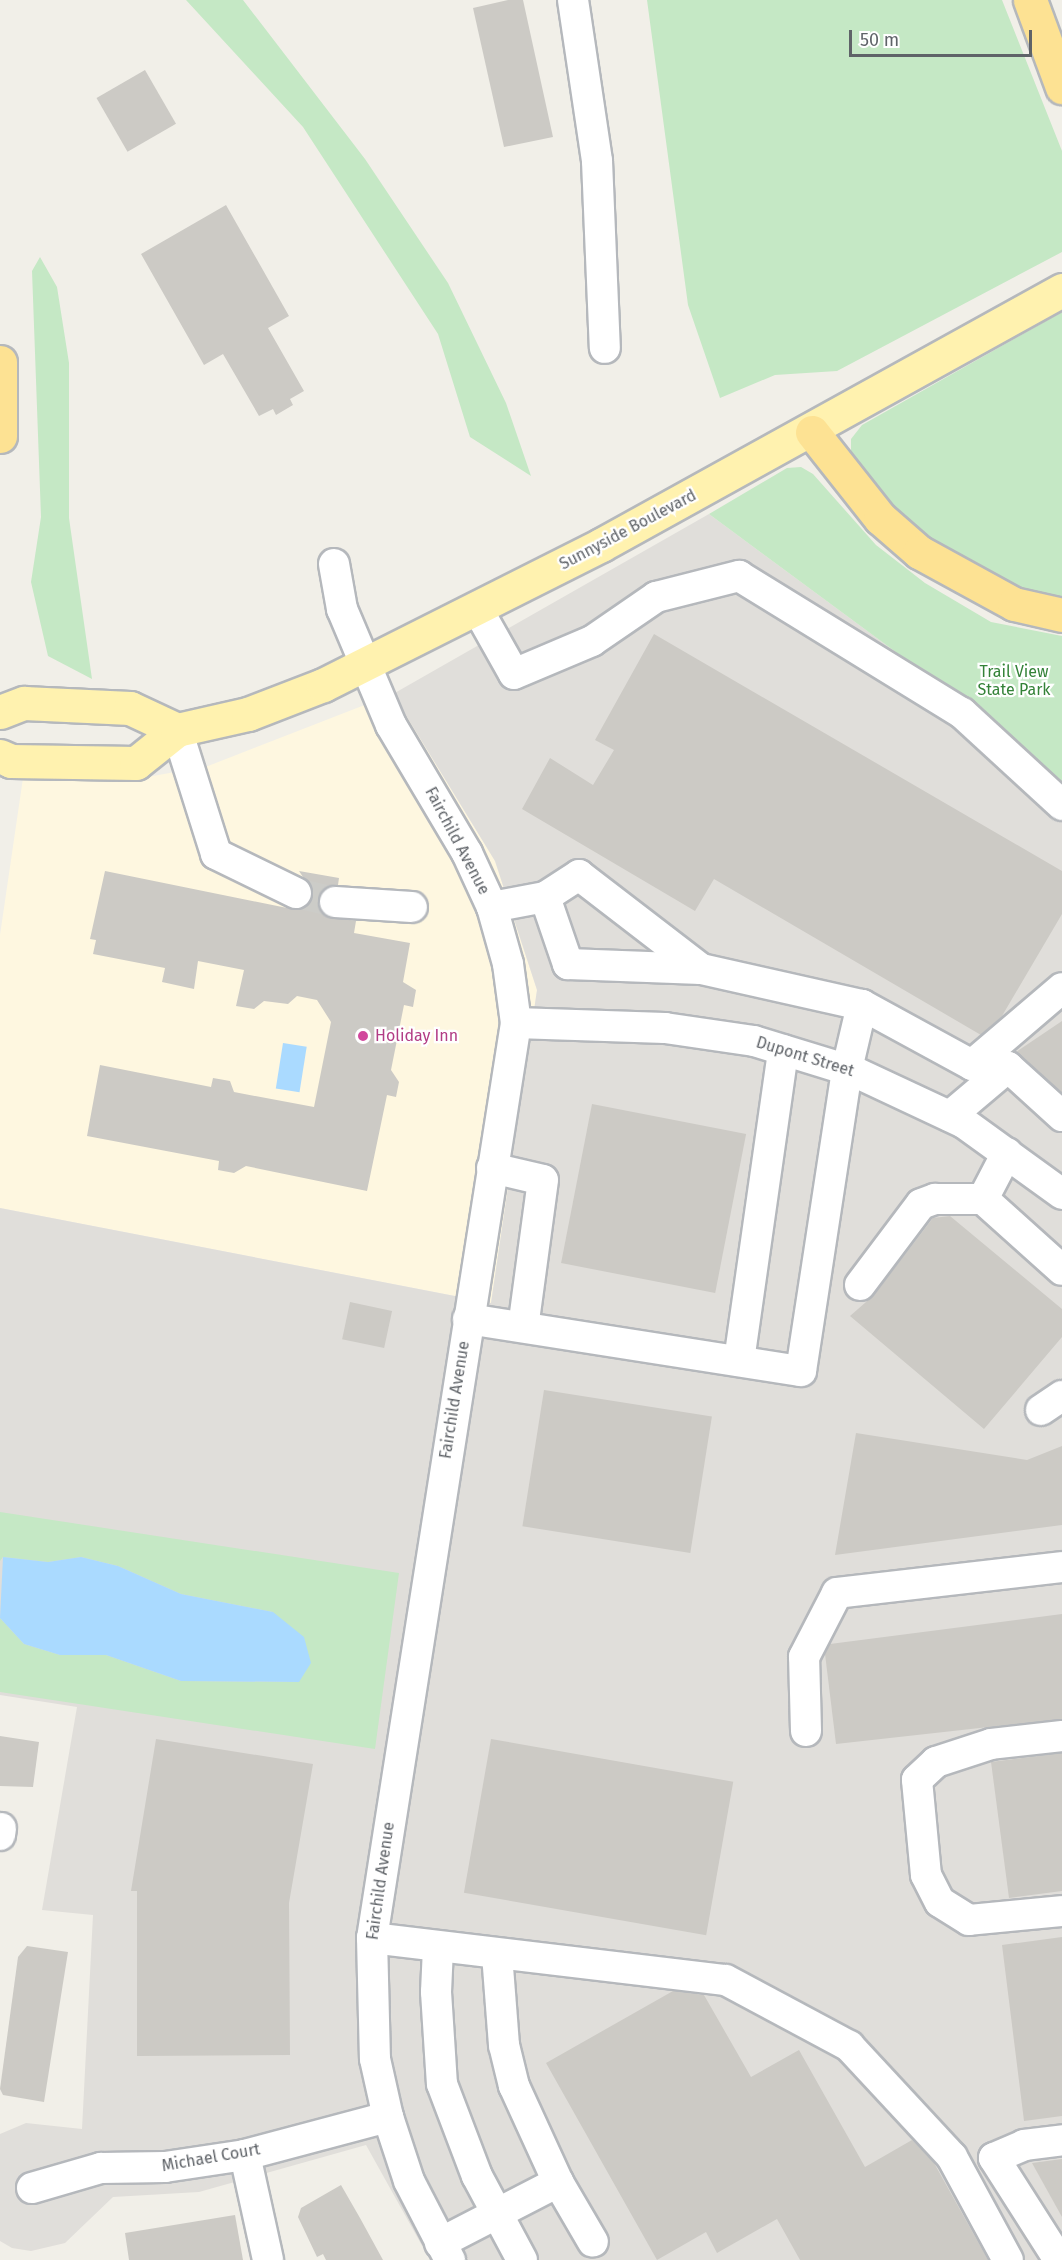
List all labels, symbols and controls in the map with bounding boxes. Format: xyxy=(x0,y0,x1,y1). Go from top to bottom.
scale bar xyxy=(852,18,1035,56)
text: 50 m xyxy=(860,29,899,51)
street label: Sunnyside Boulevard xyxy=(556,486,700,574)
park label: Trail View State Park xyxy=(977,662,1051,700)
street label: Fairchild Avenue xyxy=(421,784,493,898)
place label: Holiday Inn xyxy=(375,1026,458,1046)
marker: Holiday Inn xyxy=(356,1029,370,1043)
street label: Dupont Street xyxy=(754,1033,856,1081)
street label: Fairchild Avenue xyxy=(436,1340,474,1460)
street label: Fairchild Avenue xyxy=(363,1821,399,1941)
street label: Michael Court xyxy=(160,2140,262,2176)

